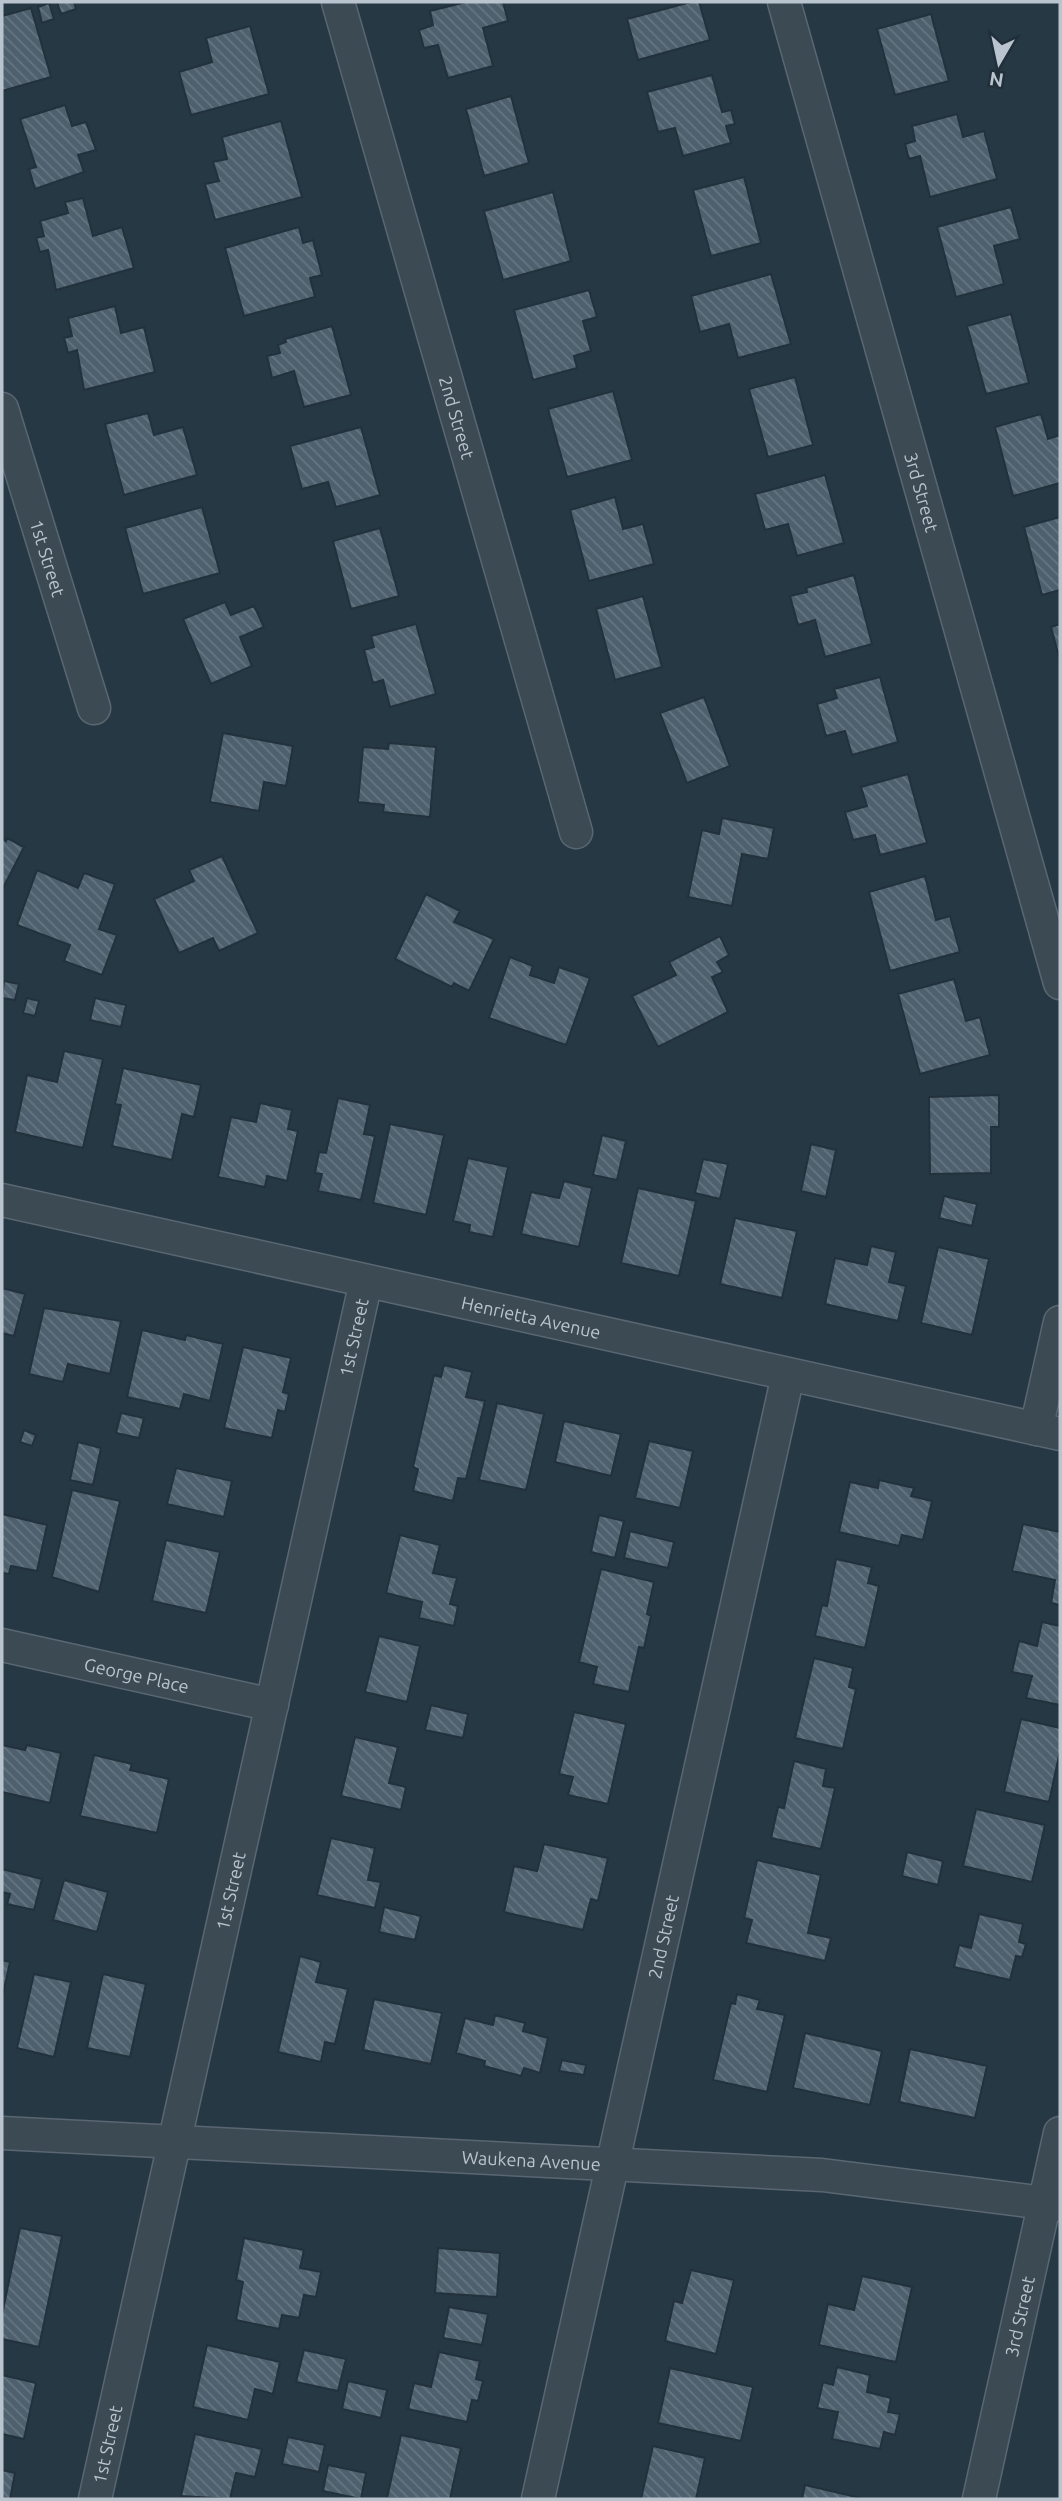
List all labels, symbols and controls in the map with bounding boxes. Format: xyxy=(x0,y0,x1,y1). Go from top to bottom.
north arrow xyxy=(964,28,1034,98)
text: N xyxy=(988,68,1005,92)
street label: 2nd Street xyxy=(436,373,478,461)
street label: 3rd Street xyxy=(901,450,943,534)
street label: 1st Street xyxy=(27,517,69,599)
street label: Henrietta Avenue xyxy=(460,1292,603,1342)
street label: 1st Street xyxy=(335,1296,372,1378)
street label: George Place xyxy=(82,1654,191,1696)
street label: 1st Street xyxy=(212,1850,249,1932)
street label: 2nd Street xyxy=(644,1893,682,1981)
street label: Waukena Avenue xyxy=(461,2147,601,2174)
street label: 3rd Street xyxy=(1001,2274,1038,2359)
street label: 1st Street xyxy=(89,2403,126,2485)

